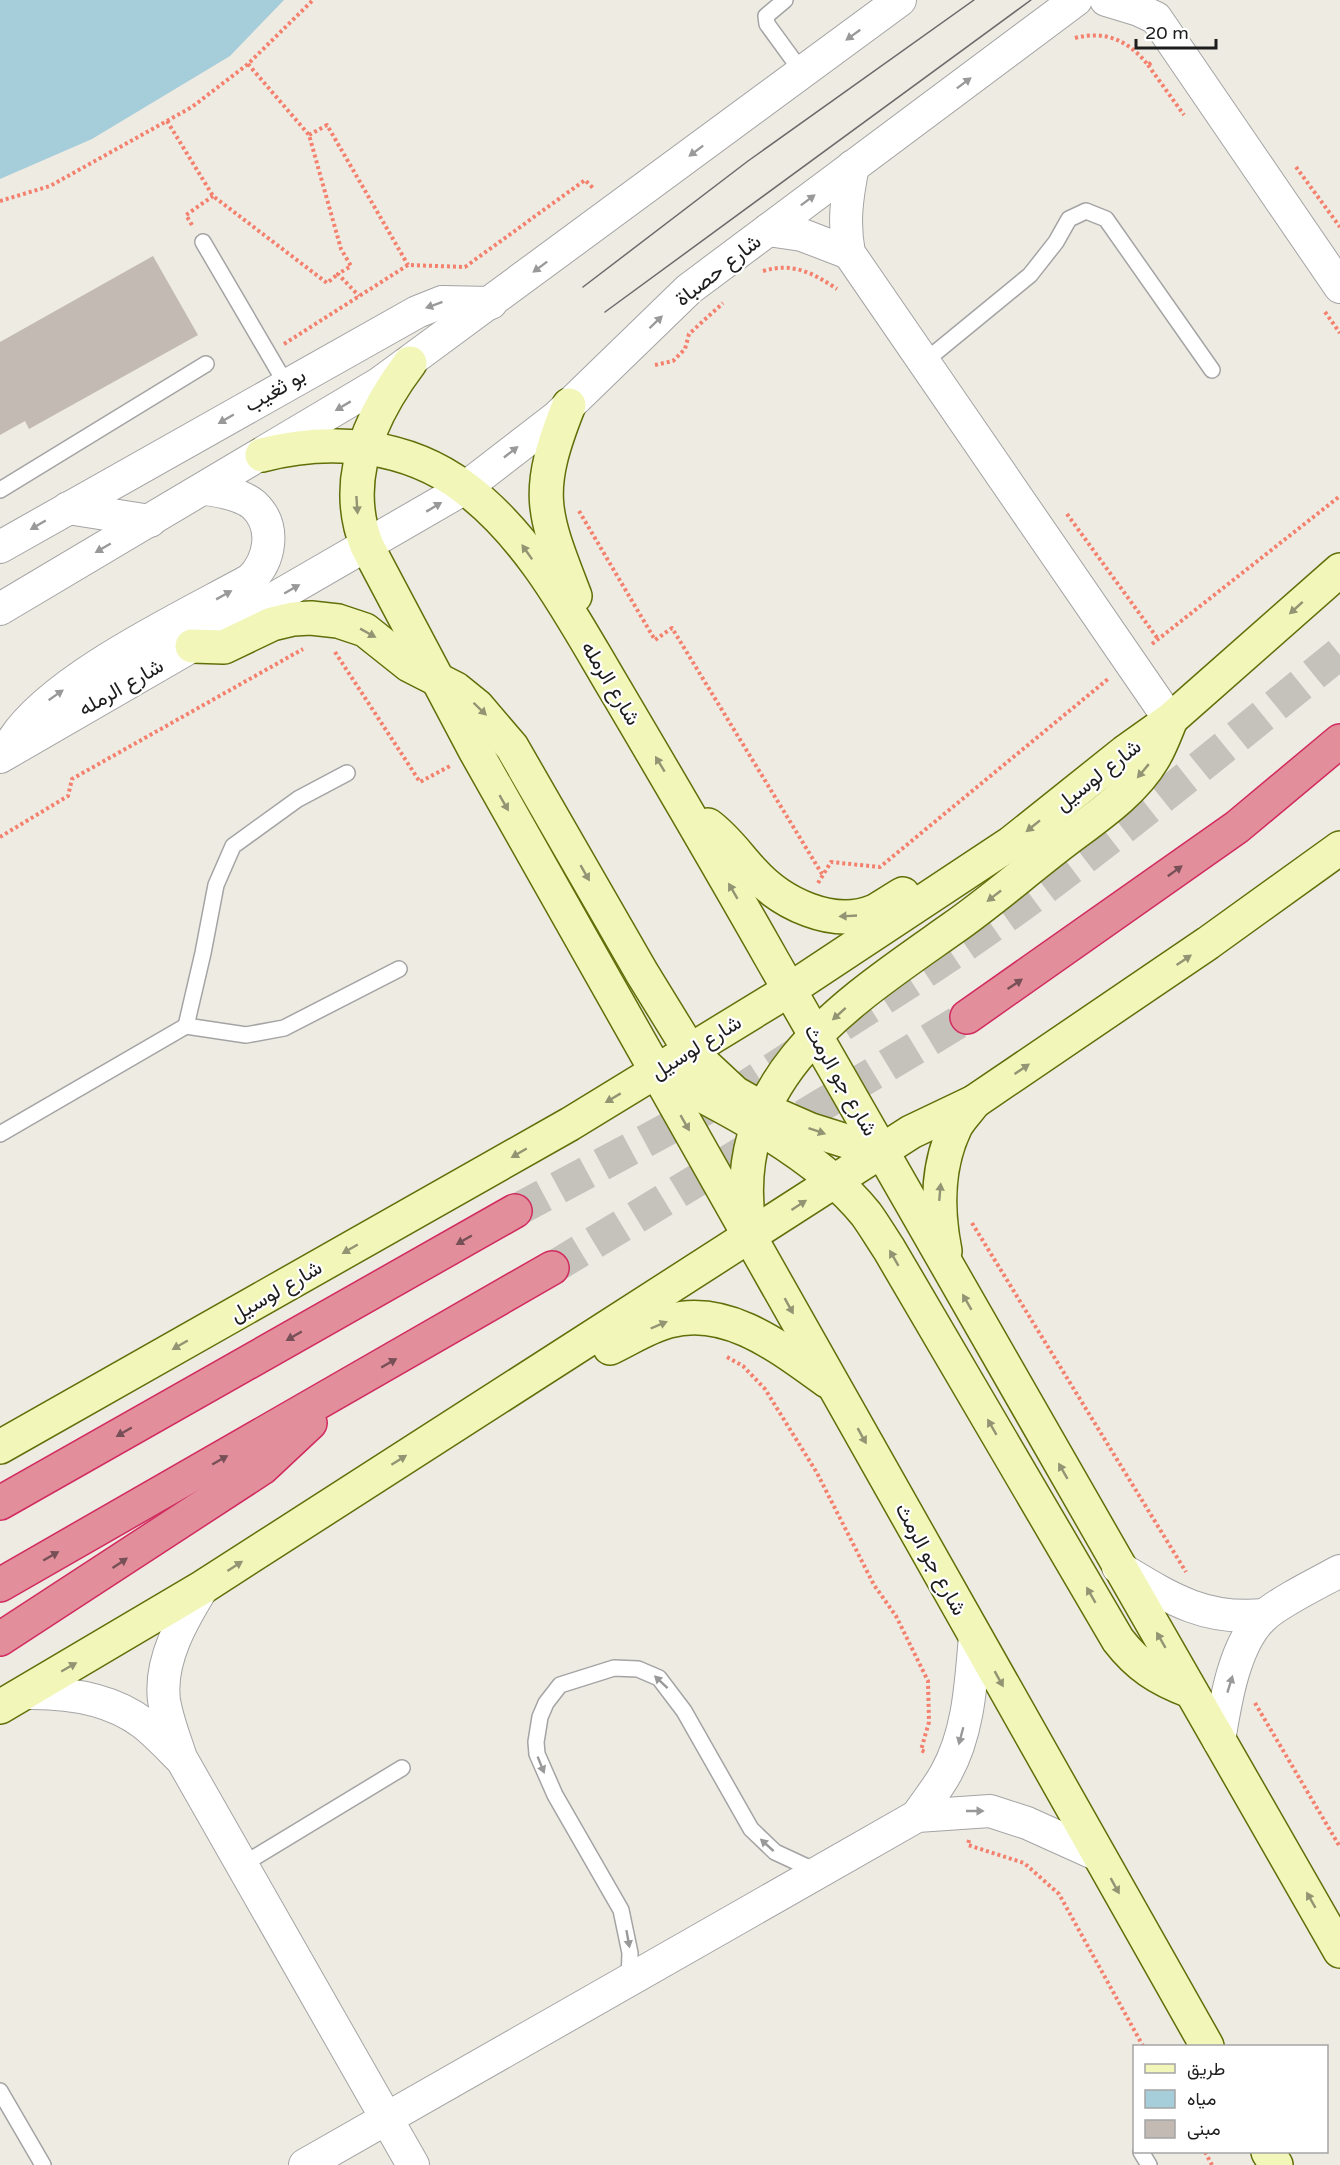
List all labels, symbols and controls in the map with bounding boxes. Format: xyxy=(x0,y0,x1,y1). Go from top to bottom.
scale bar xyxy=(1136,12,1216,50)
text: 20 m xyxy=(1145,22,1189,44)
one-way arrow xyxy=(845,28,860,40)
one-way arrow xyxy=(956,77,972,90)
one-way arrow xyxy=(689,145,705,157)
one-way arrow xyxy=(799,194,815,206)
street label: شارع حصباة xyxy=(670,229,767,313)
one-way arrow xyxy=(532,261,547,273)
one-way arrow xyxy=(425,301,443,311)
one-way arrow xyxy=(648,315,662,329)
street label: بو ثغيب xyxy=(240,363,310,418)
one-way arrow xyxy=(335,400,351,411)
one-way arrow xyxy=(218,413,234,424)
one-way arrow xyxy=(504,447,519,459)
one-way arrow xyxy=(352,495,362,514)
one-way arrow xyxy=(426,501,442,512)
one-way arrow xyxy=(30,520,46,531)
one-way arrow xyxy=(95,543,111,554)
one-way arrow xyxy=(521,544,533,560)
one-way arrow xyxy=(284,584,301,594)
one-way arrow xyxy=(216,590,233,600)
one-way arrow xyxy=(1289,601,1304,614)
one-way arrow xyxy=(360,628,377,638)
street label: شارع الرمله xyxy=(575,637,645,730)
street label: شارع الرمله xyxy=(74,653,169,723)
one-way arrow xyxy=(48,689,64,701)
one-way arrow xyxy=(473,702,487,716)
street label: شارع لوسيل xyxy=(1050,734,1147,817)
one-way arrow xyxy=(654,756,665,772)
one-way arrow xyxy=(1137,763,1150,778)
one-way arrow xyxy=(499,795,510,811)
one-way arrow xyxy=(1025,819,1040,831)
one-way arrow xyxy=(579,865,590,881)
one-way arrow xyxy=(1166,865,1182,877)
one-way arrow xyxy=(728,882,738,899)
one-way arrow xyxy=(986,890,1002,903)
one-way arrow xyxy=(839,911,858,920)
one-way arrow xyxy=(1176,955,1192,966)
one-way arrow xyxy=(1007,978,1023,990)
one-way arrow xyxy=(832,1007,847,1020)
street label: شارع لوسيل xyxy=(646,1010,747,1086)
street label: شارع جو الرمث xyxy=(798,1020,883,1141)
one-way arrow xyxy=(1014,1064,1031,1075)
one-way arrow xyxy=(605,1093,621,1104)
one-way arrow xyxy=(680,1115,690,1132)
one-way arrow xyxy=(808,1127,826,1137)
one-way arrow xyxy=(510,1148,527,1158)
one-way arrow xyxy=(935,1182,945,1201)
one-way arrow xyxy=(791,1200,807,1211)
one-way arrow xyxy=(456,1234,472,1245)
one-way arrow xyxy=(341,1244,358,1254)
one-way arrow xyxy=(889,1250,900,1266)
street label: شارع لوسيل xyxy=(226,1255,327,1329)
one-way arrow xyxy=(962,1293,972,1310)
one-way arrow xyxy=(783,1297,793,1314)
one-way arrow xyxy=(650,1320,668,1329)
one-way arrow xyxy=(285,1331,302,1341)
one-way arrow xyxy=(172,1340,188,1351)
one-way arrow xyxy=(381,1357,397,1368)
one-way arrow xyxy=(987,1419,998,1435)
one-way arrow xyxy=(116,1427,133,1437)
one-way arrow xyxy=(857,1428,867,1445)
one-way arrow xyxy=(212,1454,228,1465)
one-way arrow xyxy=(391,1455,407,1466)
one-way arrow xyxy=(1058,1463,1069,1479)
street label: شارع جو الرمث xyxy=(889,1499,972,1620)
one-way arrow xyxy=(43,1551,59,1562)
one-way arrow xyxy=(112,1558,128,1569)
one-way arrow xyxy=(227,1560,243,1572)
one-way arrow xyxy=(1085,1587,1096,1603)
one-way arrow xyxy=(1155,1632,1166,1648)
one-way arrow xyxy=(60,1662,77,1672)
one-way arrow xyxy=(994,1671,1004,1688)
one-way arrow xyxy=(1226,1675,1235,1693)
one-way arrow xyxy=(654,1676,669,1689)
one-way arrow xyxy=(956,1726,966,1745)
one-way arrow xyxy=(537,1756,546,1774)
one-way arrow xyxy=(965,1806,984,1816)
one-way arrow xyxy=(759,1838,774,1852)
one-way arrow xyxy=(1110,1878,1121,1894)
one-way arrow xyxy=(1305,1892,1316,1908)
one-way arrow xyxy=(623,1929,632,1948)
legend xyxy=(1133,2045,1328,2153)
text: طريق xyxy=(1187,2058,1225,2080)
text: مياه xyxy=(1187,2088,1216,2110)
text: مبنى xyxy=(1187,2118,1221,2140)

